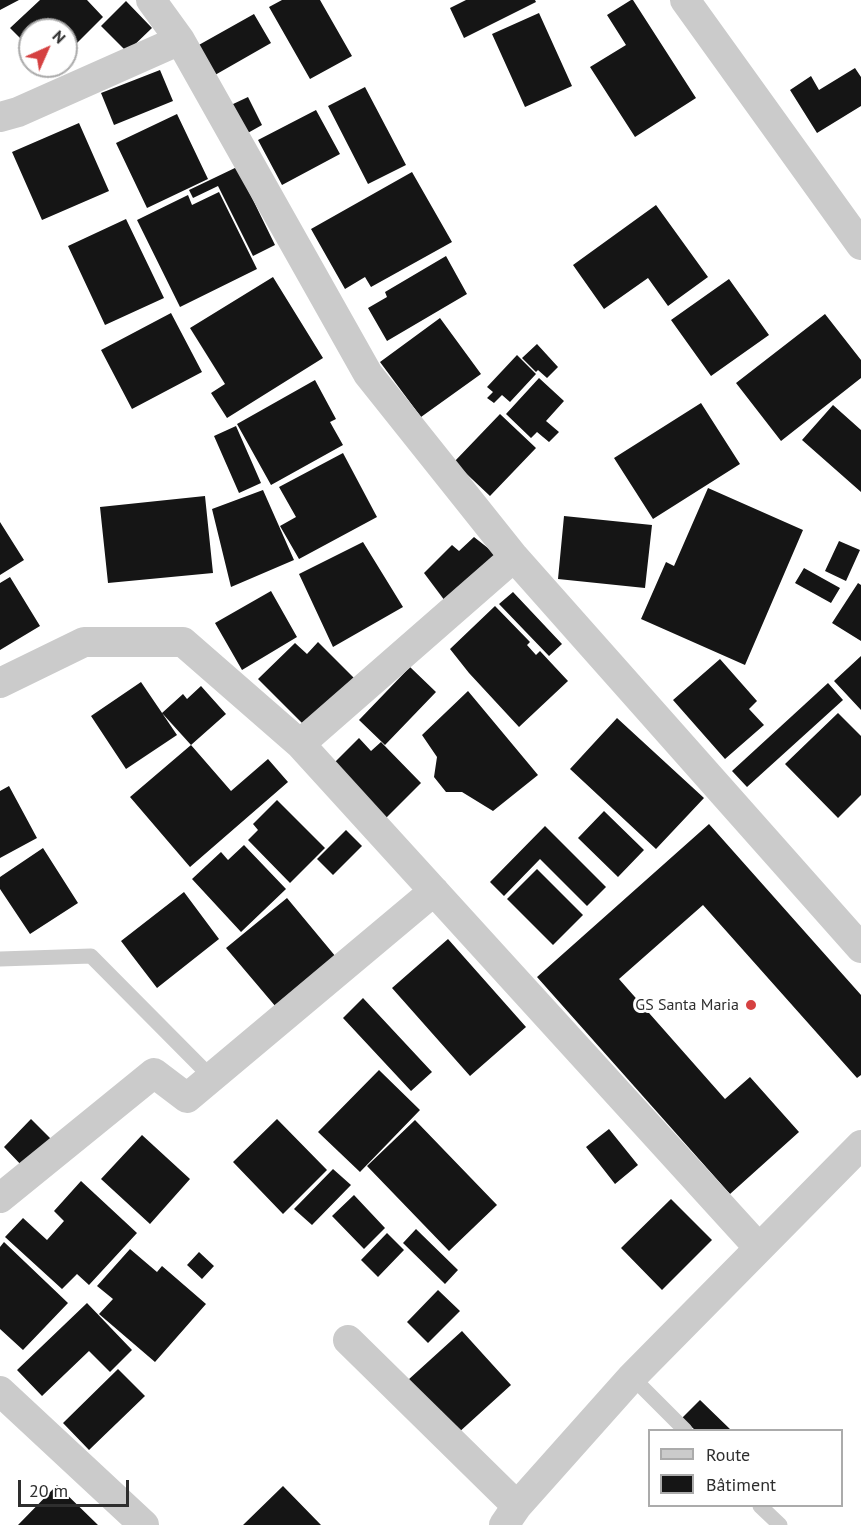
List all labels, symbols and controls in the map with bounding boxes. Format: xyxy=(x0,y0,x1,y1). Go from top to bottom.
north arrow xyxy=(18,18,78,78)
text: N xyxy=(49,26,70,47)
place label: GS Santa Maria xyxy=(635,995,739,1015)
marker: GS Santa Maria xyxy=(744,998,758,1012)
legend xyxy=(648,1429,843,1507)
text: Route xyxy=(706,1443,750,1466)
scale bar xyxy=(21,1468,132,1506)
text: Bâtiment xyxy=(706,1473,776,1496)
text: 20 m xyxy=(29,1479,68,1502)

